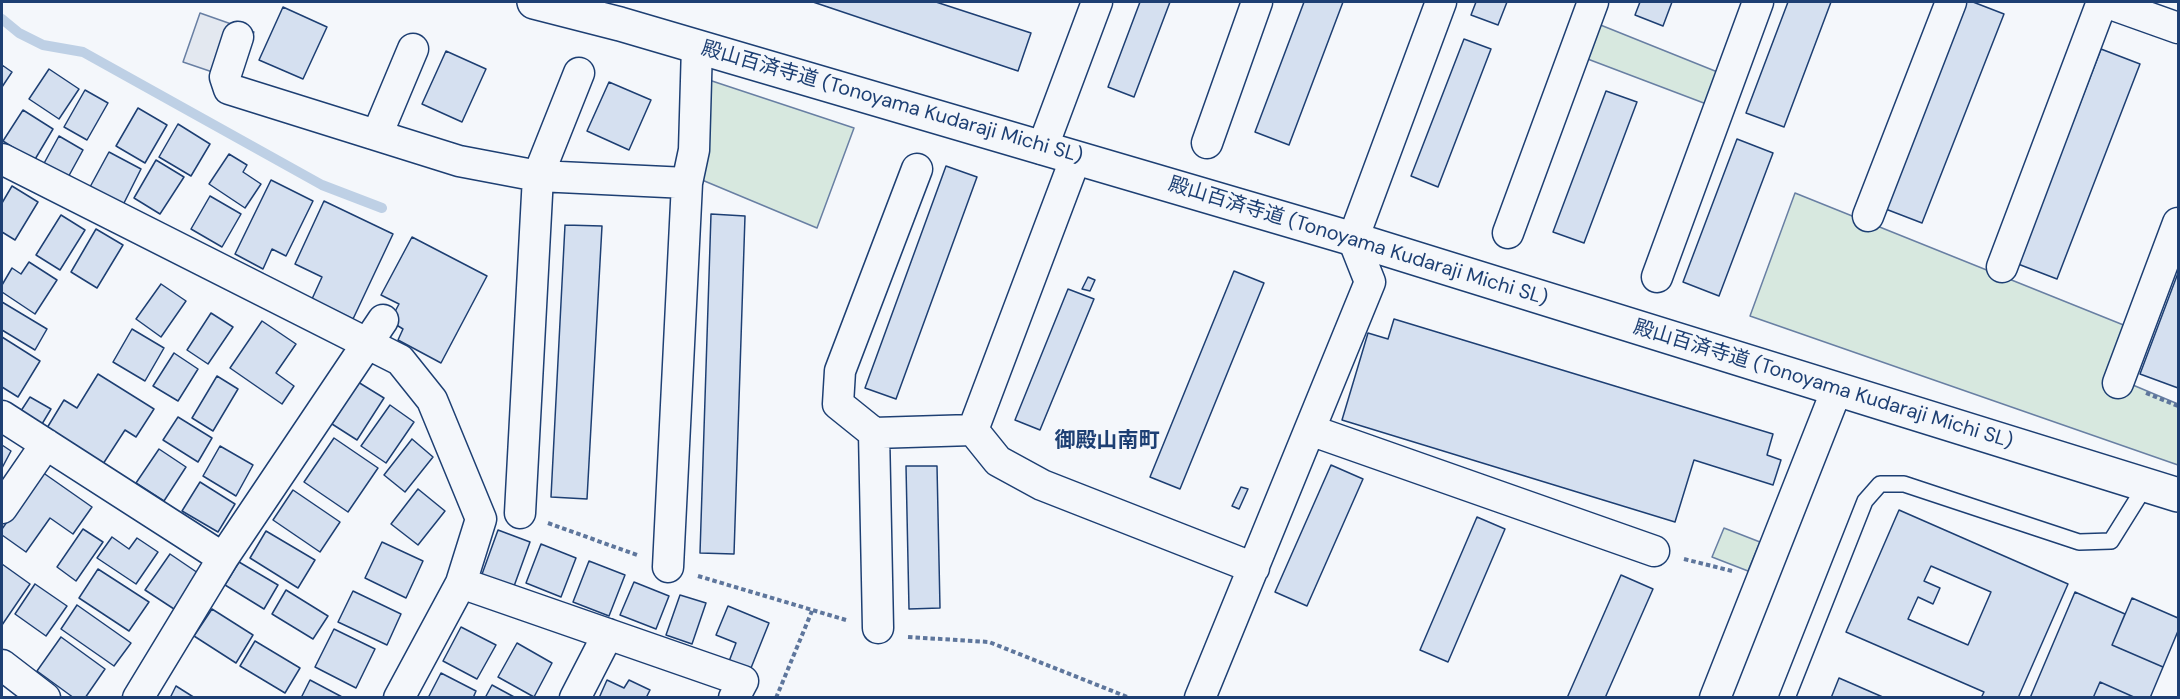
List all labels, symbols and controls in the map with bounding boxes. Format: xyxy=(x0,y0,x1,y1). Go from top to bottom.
street label: 殿山百済寺道 (Tonoyama Kudaraji Michi SL) xyxy=(698,37,1086,169)
street label: 殿山百済寺道 (Tonoyama Kudaraji Michi SL) xyxy=(1165,173,1551,311)
street label: 殿山百済寺道 (Tonoyama Kudaraji Michi SL) xyxy=(1630,316,2016,454)
district label: 御殿山南町 xyxy=(1055,428,1159,454)

